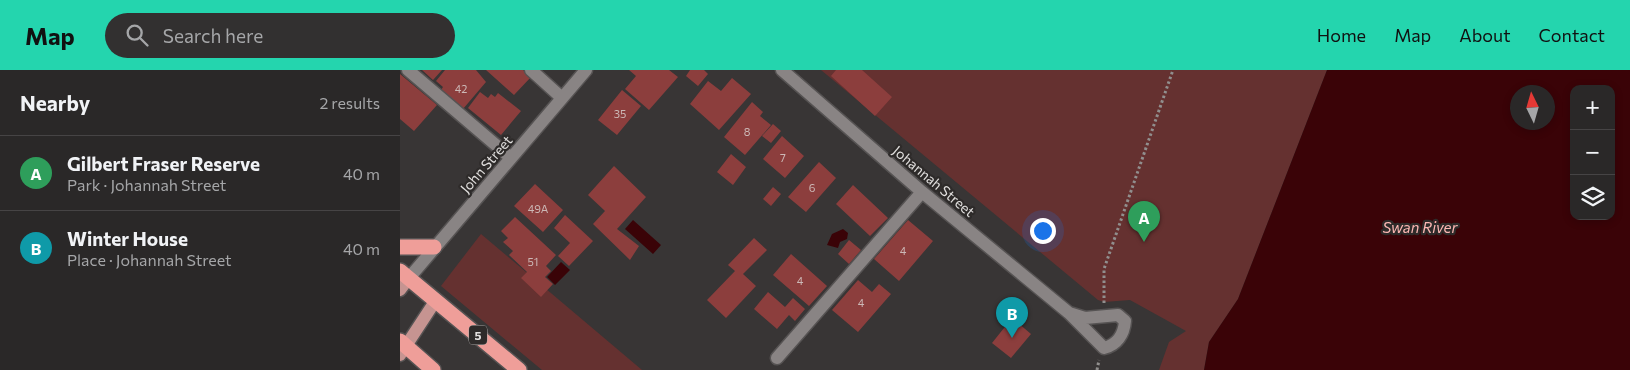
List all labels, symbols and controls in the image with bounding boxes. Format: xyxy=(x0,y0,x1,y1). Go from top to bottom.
search box xyxy=(105,13,455,58)
text: Map xyxy=(25,21,75,50)
icon: search xyxy=(123,21,151,49)
text: Search here xyxy=(163,24,263,47)
text: Home xyxy=(1317,24,1366,46)
text: Map xyxy=(1394,24,1431,46)
text: About xyxy=(1459,24,1511,46)
text: Contact xyxy=(1539,24,1605,46)
house number: 42 xyxy=(455,82,467,95)
north arrow xyxy=(1510,85,1555,130)
map controls xyxy=(1570,85,1615,220)
button: + xyxy=(1570,85,1615,130)
text: Nearby xyxy=(20,90,90,115)
text: 2 results xyxy=(319,93,380,112)
house number: 35 xyxy=(614,107,626,120)
house number: 8 xyxy=(744,125,751,138)
button: − xyxy=(1570,130,1615,175)
street label: John Street xyxy=(456,132,516,196)
street label: Johannah Street xyxy=(890,142,979,220)
house number: 7 xyxy=(780,151,786,164)
text: Gilbert Fraser Reserve xyxy=(67,152,260,175)
text: A xyxy=(30,164,42,183)
text: 40 m xyxy=(343,164,380,183)
text: Park · Johannah Street xyxy=(67,175,226,194)
button: layers xyxy=(1570,175,1615,220)
house number: 6 xyxy=(809,181,816,194)
pin: A xyxy=(1128,201,1160,242)
house number: 49A xyxy=(528,202,549,215)
your location xyxy=(1030,218,1056,244)
water label: Swan River xyxy=(1383,218,1458,236)
text: Winter House xyxy=(67,227,188,250)
text: B xyxy=(31,239,41,258)
text: 40 m xyxy=(343,239,380,258)
house number: 4 xyxy=(900,244,907,257)
text: Place · Johannah Street xyxy=(67,250,232,269)
house number: 51 xyxy=(527,255,539,268)
house number: 4 xyxy=(797,274,804,287)
house number: 4 xyxy=(858,296,865,309)
pin: B xyxy=(996,297,1028,338)
road number: 5 xyxy=(469,326,487,344)

